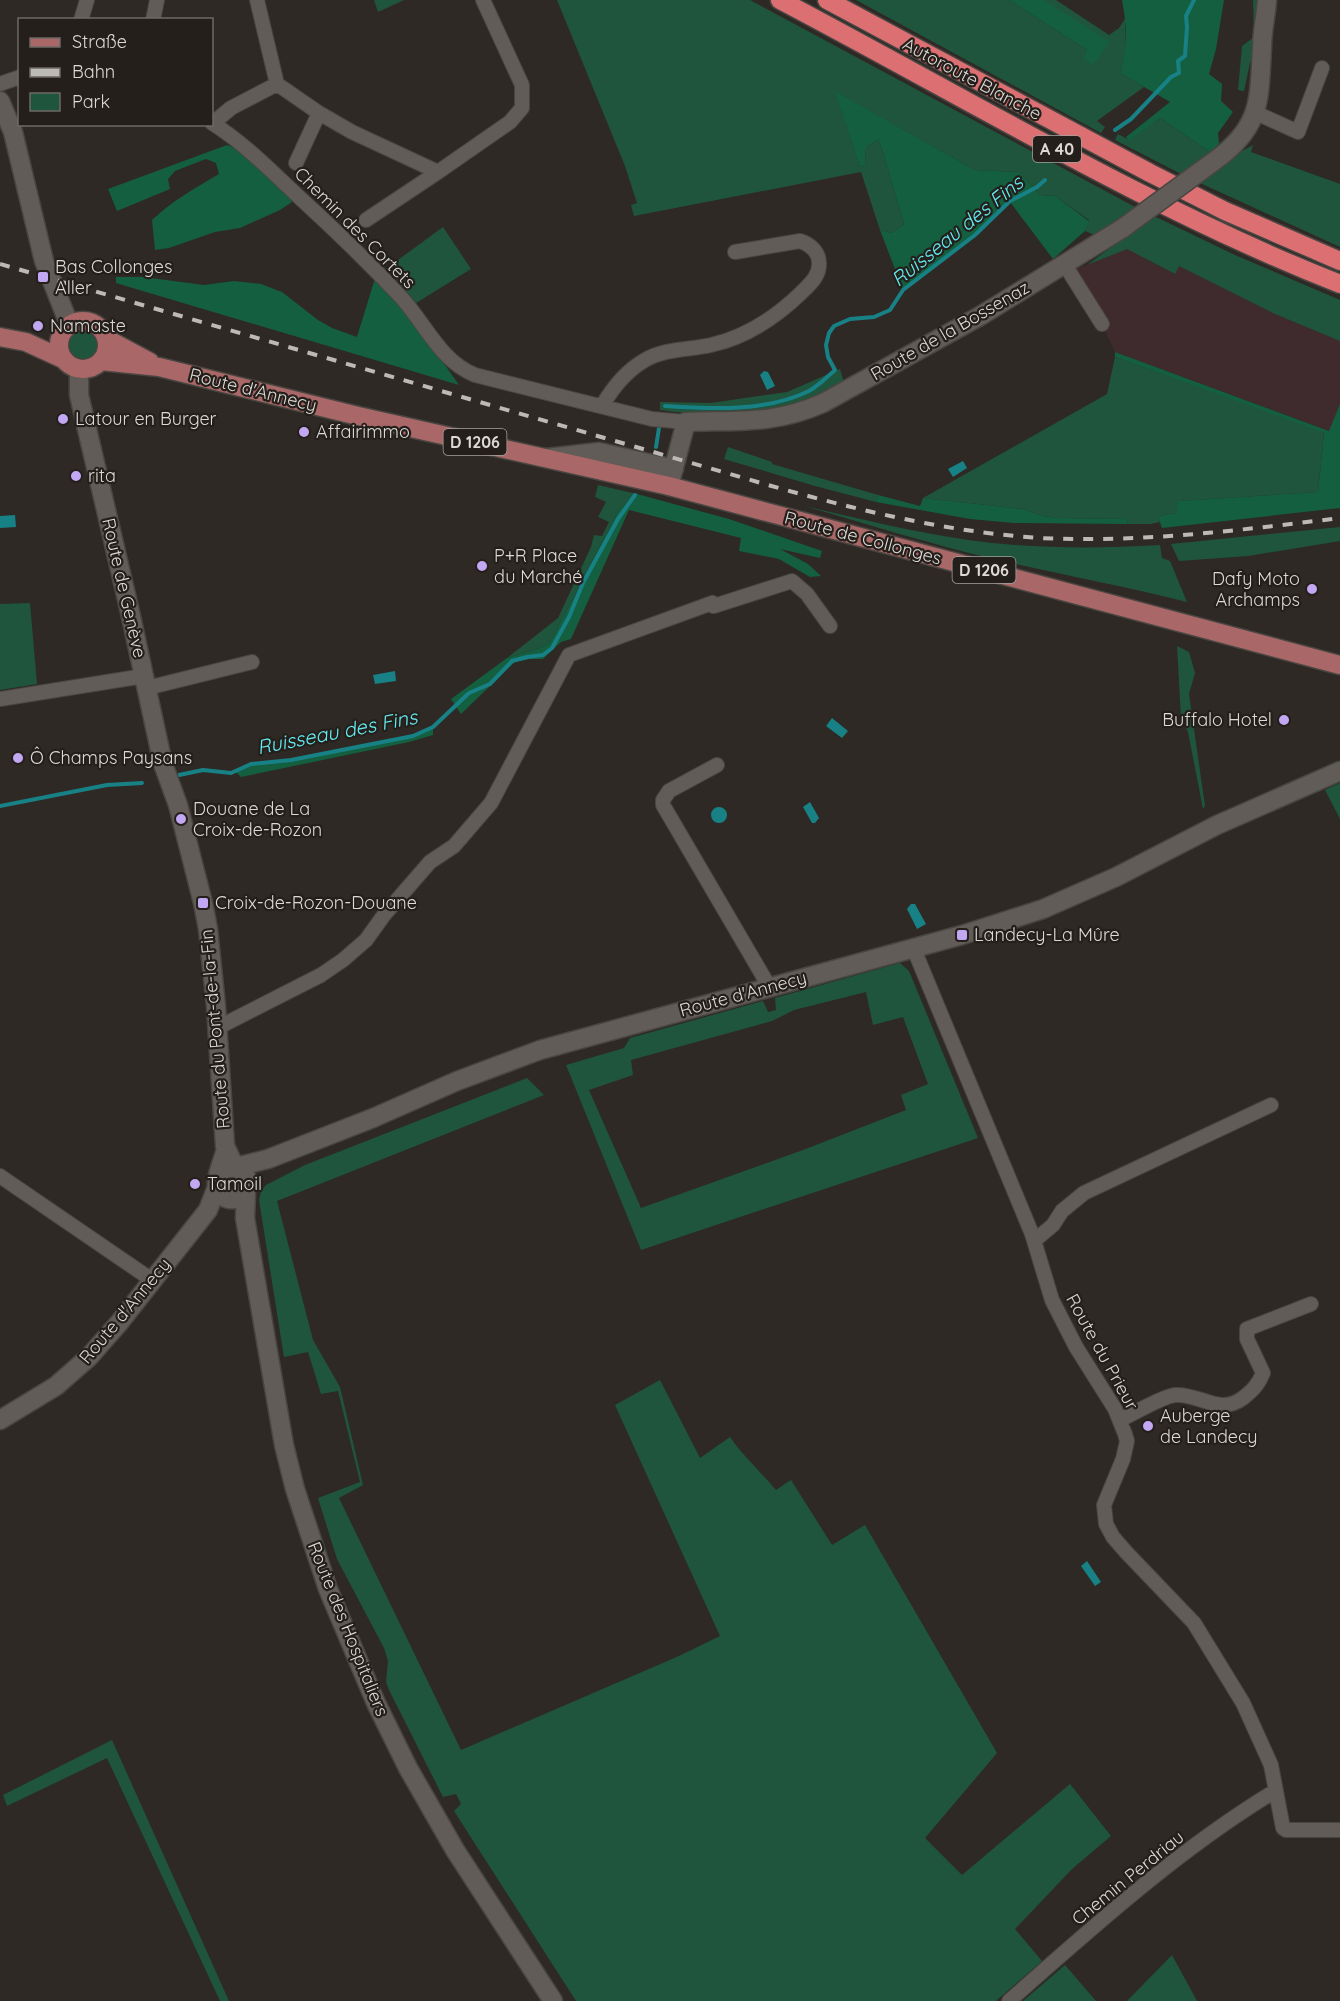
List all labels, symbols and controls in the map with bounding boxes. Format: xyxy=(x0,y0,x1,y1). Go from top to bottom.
legend xyxy=(18,18,213,126)
text: Straße xyxy=(72,30,127,53)
street label: Autoroute Blanche xyxy=(899,32,1046,125)
text: Bahn xyxy=(72,60,115,83)
text: Park xyxy=(72,90,110,113)
road number: A 40 xyxy=(1033,136,1081,162)
street label: Chemin des Cortets xyxy=(290,162,421,293)
water label: Ruisseau des Fins xyxy=(886,169,1029,291)
place label: Bas Collonges Aller xyxy=(55,255,172,299)
marker: Bas Collonges Aller xyxy=(36,270,50,284)
street label: Route de la Bossenaz xyxy=(866,276,1033,385)
place label: Namaste xyxy=(50,314,126,337)
marker: Namaste xyxy=(31,319,45,333)
street label: Route d'Annecy xyxy=(187,363,319,416)
place label: Latour en Burger xyxy=(75,407,217,430)
marker: Latour en Burger xyxy=(56,412,70,426)
place label: Affairimmo xyxy=(316,420,410,443)
marker: Affairimmo xyxy=(297,425,311,439)
road number: D 1206 xyxy=(444,429,506,455)
place label: rita xyxy=(88,464,116,487)
marker: rita xyxy=(69,469,83,483)
street label: Route de Collonges xyxy=(782,505,944,570)
street label: Route de Genève xyxy=(97,516,152,660)
place label: P+R Place du Marché xyxy=(494,544,582,588)
road number: D 1206 xyxy=(952,557,1016,583)
marker: P+R Place du Marché xyxy=(475,559,489,573)
place label: Dafy Moto Archamps xyxy=(1212,567,1300,611)
marker: Dafy Moto Archamps xyxy=(1305,582,1319,596)
water label: Ruisseau des Fins xyxy=(255,703,421,759)
place label: Buffalo Hotel xyxy=(1162,708,1272,731)
marker: Buffalo Hotel xyxy=(1277,713,1291,727)
place label: Ô Champs Paysans xyxy=(30,746,192,769)
marker: Ô Champs Paysans xyxy=(11,751,25,765)
place label: Douane de La Croix-de-Rozon xyxy=(193,797,322,841)
marker: Douane de La Croix-de-Rozon xyxy=(174,812,188,826)
place label: Croix-de-Rozon-Douane xyxy=(215,891,417,914)
marker: Croix-de-Rozon-Douane xyxy=(196,896,210,910)
place label: Landecy-La Mûre xyxy=(974,923,1120,946)
street label: Route du Pont-de-la-Fin xyxy=(194,928,235,1130)
marker: Landecy-La Mûre xyxy=(955,928,969,942)
street label: Route d'Annecy xyxy=(677,965,809,1022)
place label: Tamoil xyxy=(207,1172,262,1195)
marker: Tamoil xyxy=(188,1177,202,1191)
street label: Route d'Annecy xyxy=(74,1253,175,1368)
street label: Route du Prieur xyxy=(1061,1290,1144,1414)
place label: Auberge de Landecy xyxy=(1160,1404,1258,1448)
marker: Auberge de Landecy xyxy=(1141,1419,1155,1433)
street label: Route des Hospitaliers xyxy=(303,1538,394,1719)
street label: Chemin Perdriau xyxy=(1067,1825,1188,1930)

